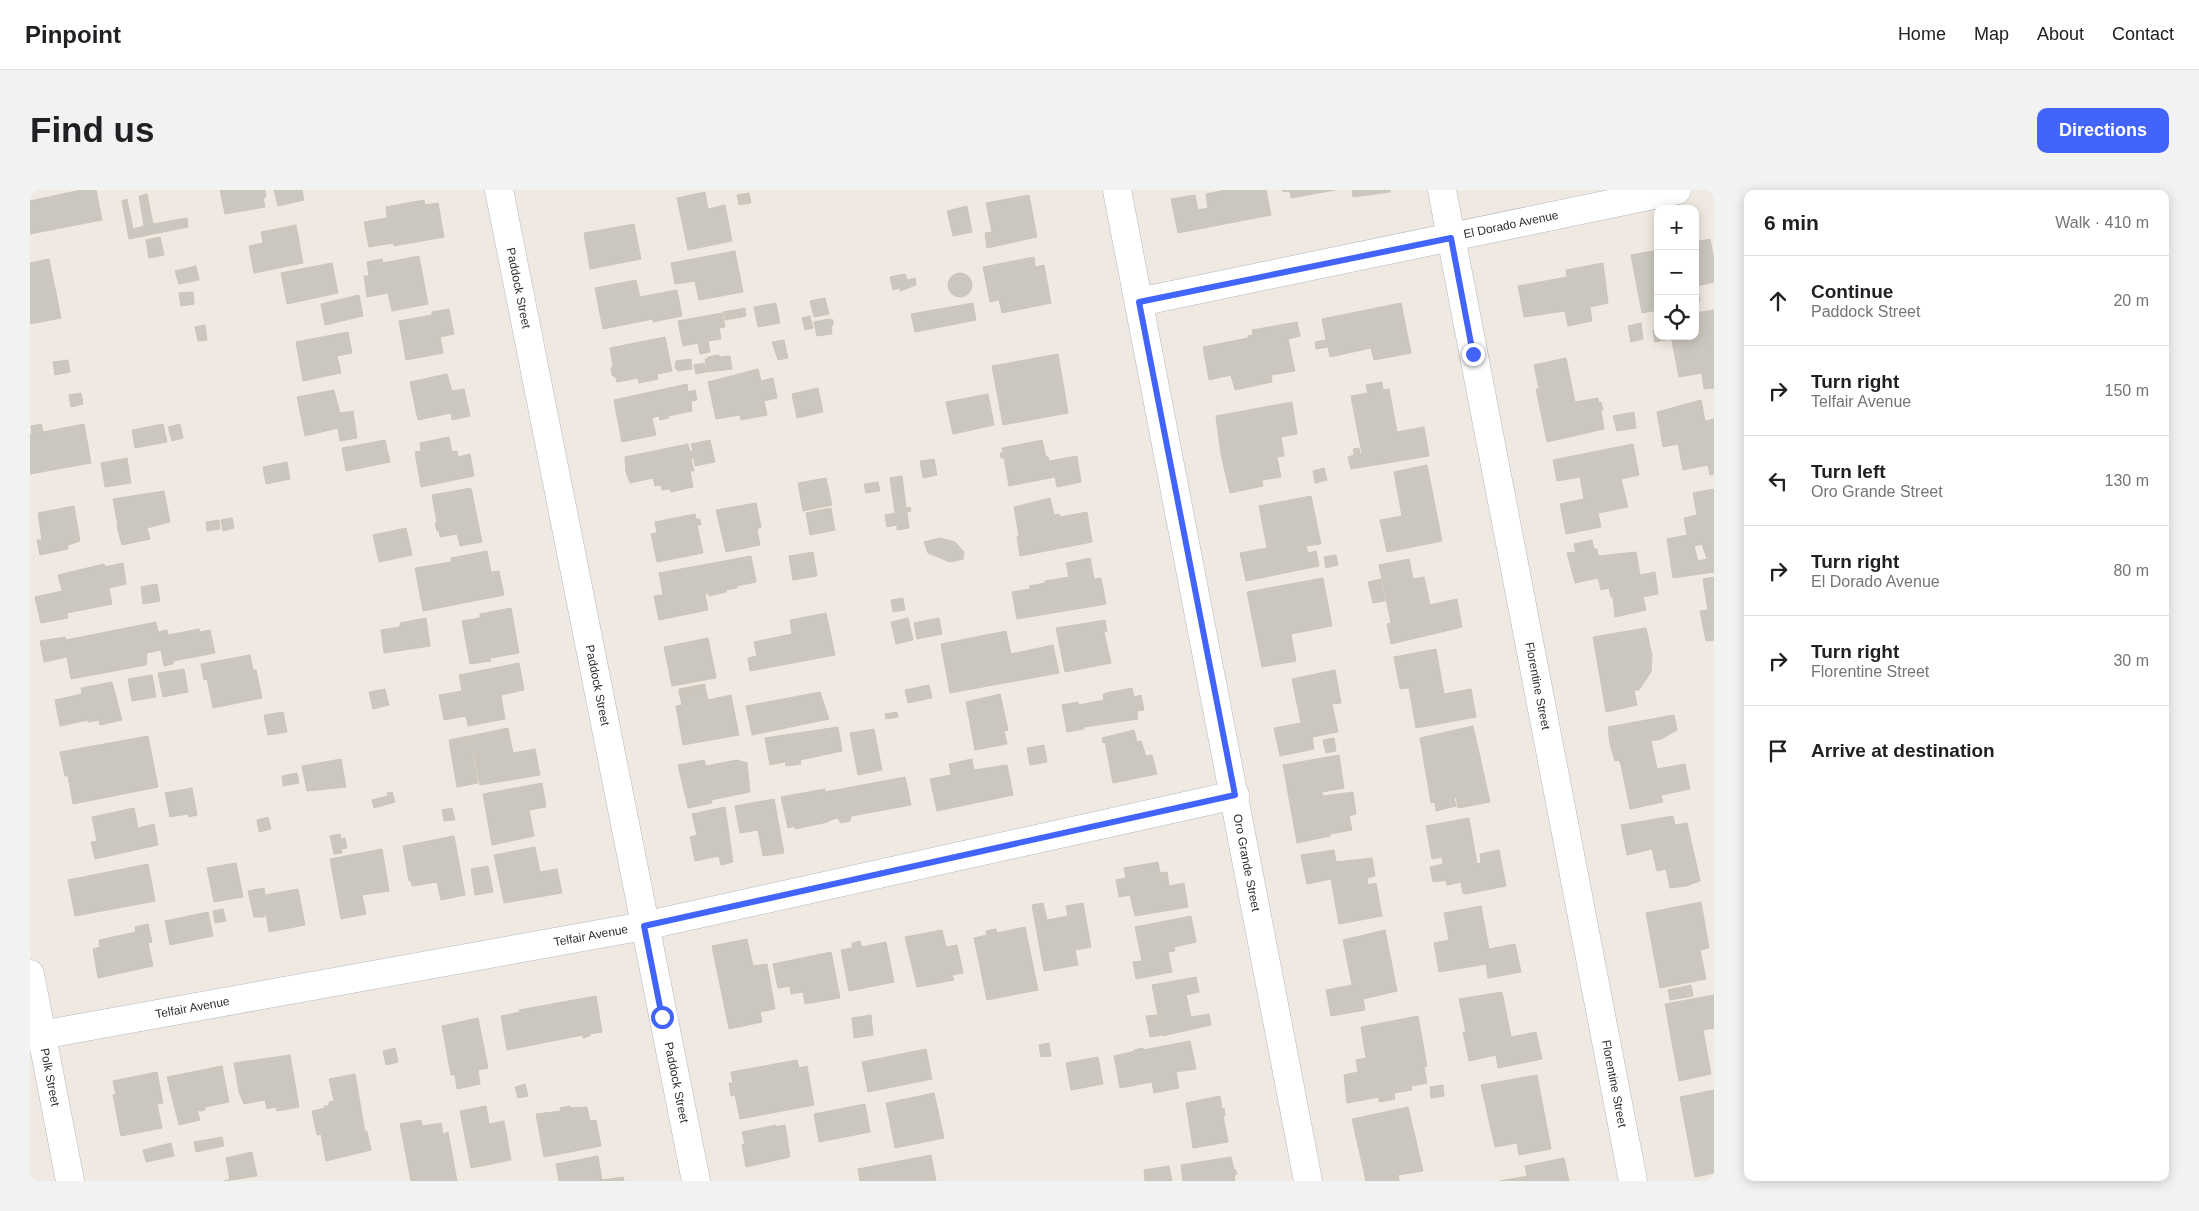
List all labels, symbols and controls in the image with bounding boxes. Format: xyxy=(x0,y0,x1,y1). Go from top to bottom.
text: Pinpoint xyxy=(25,21,121,48)
text: Home xyxy=(1898,24,1946,44)
text: Map xyxy=(1974,24,2009,44)
text: About xyxy=(2037,24,2084,44)
text: Contact xyxy=(2112,24,2174,44)
button: Directions xyxy=(2037,108,2169,153)
text: Find us xyxy=(30,110,154,149)
map controls xyxy=(1654,205,1699,340)
button: + xyxy=(1654,205,1699,250)
street label: El Dorado Avenue xyxy=(1462,208,1560,241)
text: 6 min xyxy=(1764,211,1819,234)
text: Walk · 410 m xyxy=(2055,214,2149,231)
street label: Paddock Street xyxy=(504,246,534,330)
button: − xyxy=(1654,250,1699,295)
text: Continue xyxy=(1811,281,1893,302)
icon: ahead xyxy=(1764,287,1792,315)
text: 20 m xyxy=(2113,292,2149,309)
button: locate xyxy=(1654,295,1699,340)
text: Paddock Street xyxy=(1811,303,1920,320)
route end xyxy=(1462,343,1485,366)
text: Turn right xyxy=(1811,371,1899,392)
icon: right xyxy=(1764,377,1792,405)
text: 150 m xyxy=(2105,382,2149,399)
text: Telfair Avenue xyxy=(1811,393,1911,410)
text: Turn left xyxy=(1811,461,1886,482)
icon: left xyxy=(1764,467,1792,495)
text: 130 m xyxy=(2105,472,2149,489)
text: Oro Grande Street xyxy=(1811,483,1943,500)
text: Turn right xyxy=(1811,551,1899,572)
icon: right xyxy=(1764,557,1792,585)
text: 80 m xyxy=(2113,562,2149,579)
text: El Dorado Avenue xyxy=(1811,573,1940,590)
street label: Florentine Street xyxy=(1522,641,1553,731)
text: Turn right xyxy=(1811,641,1899,662)
street label: Paddock Street xyxy=(583,644,612,728)
icon: right xyxy=(1764,647,1792,675)
text: 30 m xyxy=(2113,652,2149,669)
text: Florentine Street xyxy=(1811,663,1929,680)
icon: arrive xyxy=(1764,737,1792,765)
text: Arrive at destination xyxy=(1811,740,1995,761)
street label: Oro Grande Street xyxy=(1230,813,1263,913)
street label: Telfair Avenue xyxy=(553,922,630,949)
street label: Telfair Avenue xyxy=(154,994,231,1021)
route start xyxy=(651,1006,674,1029)
street label: Florentine Street xyxy=(1599,1039,1630,1129)
street label: Paddock Street xyxy=(662,1041,691,1125)
street label: Polk Street xyxy=(37,1047,62,1108)

